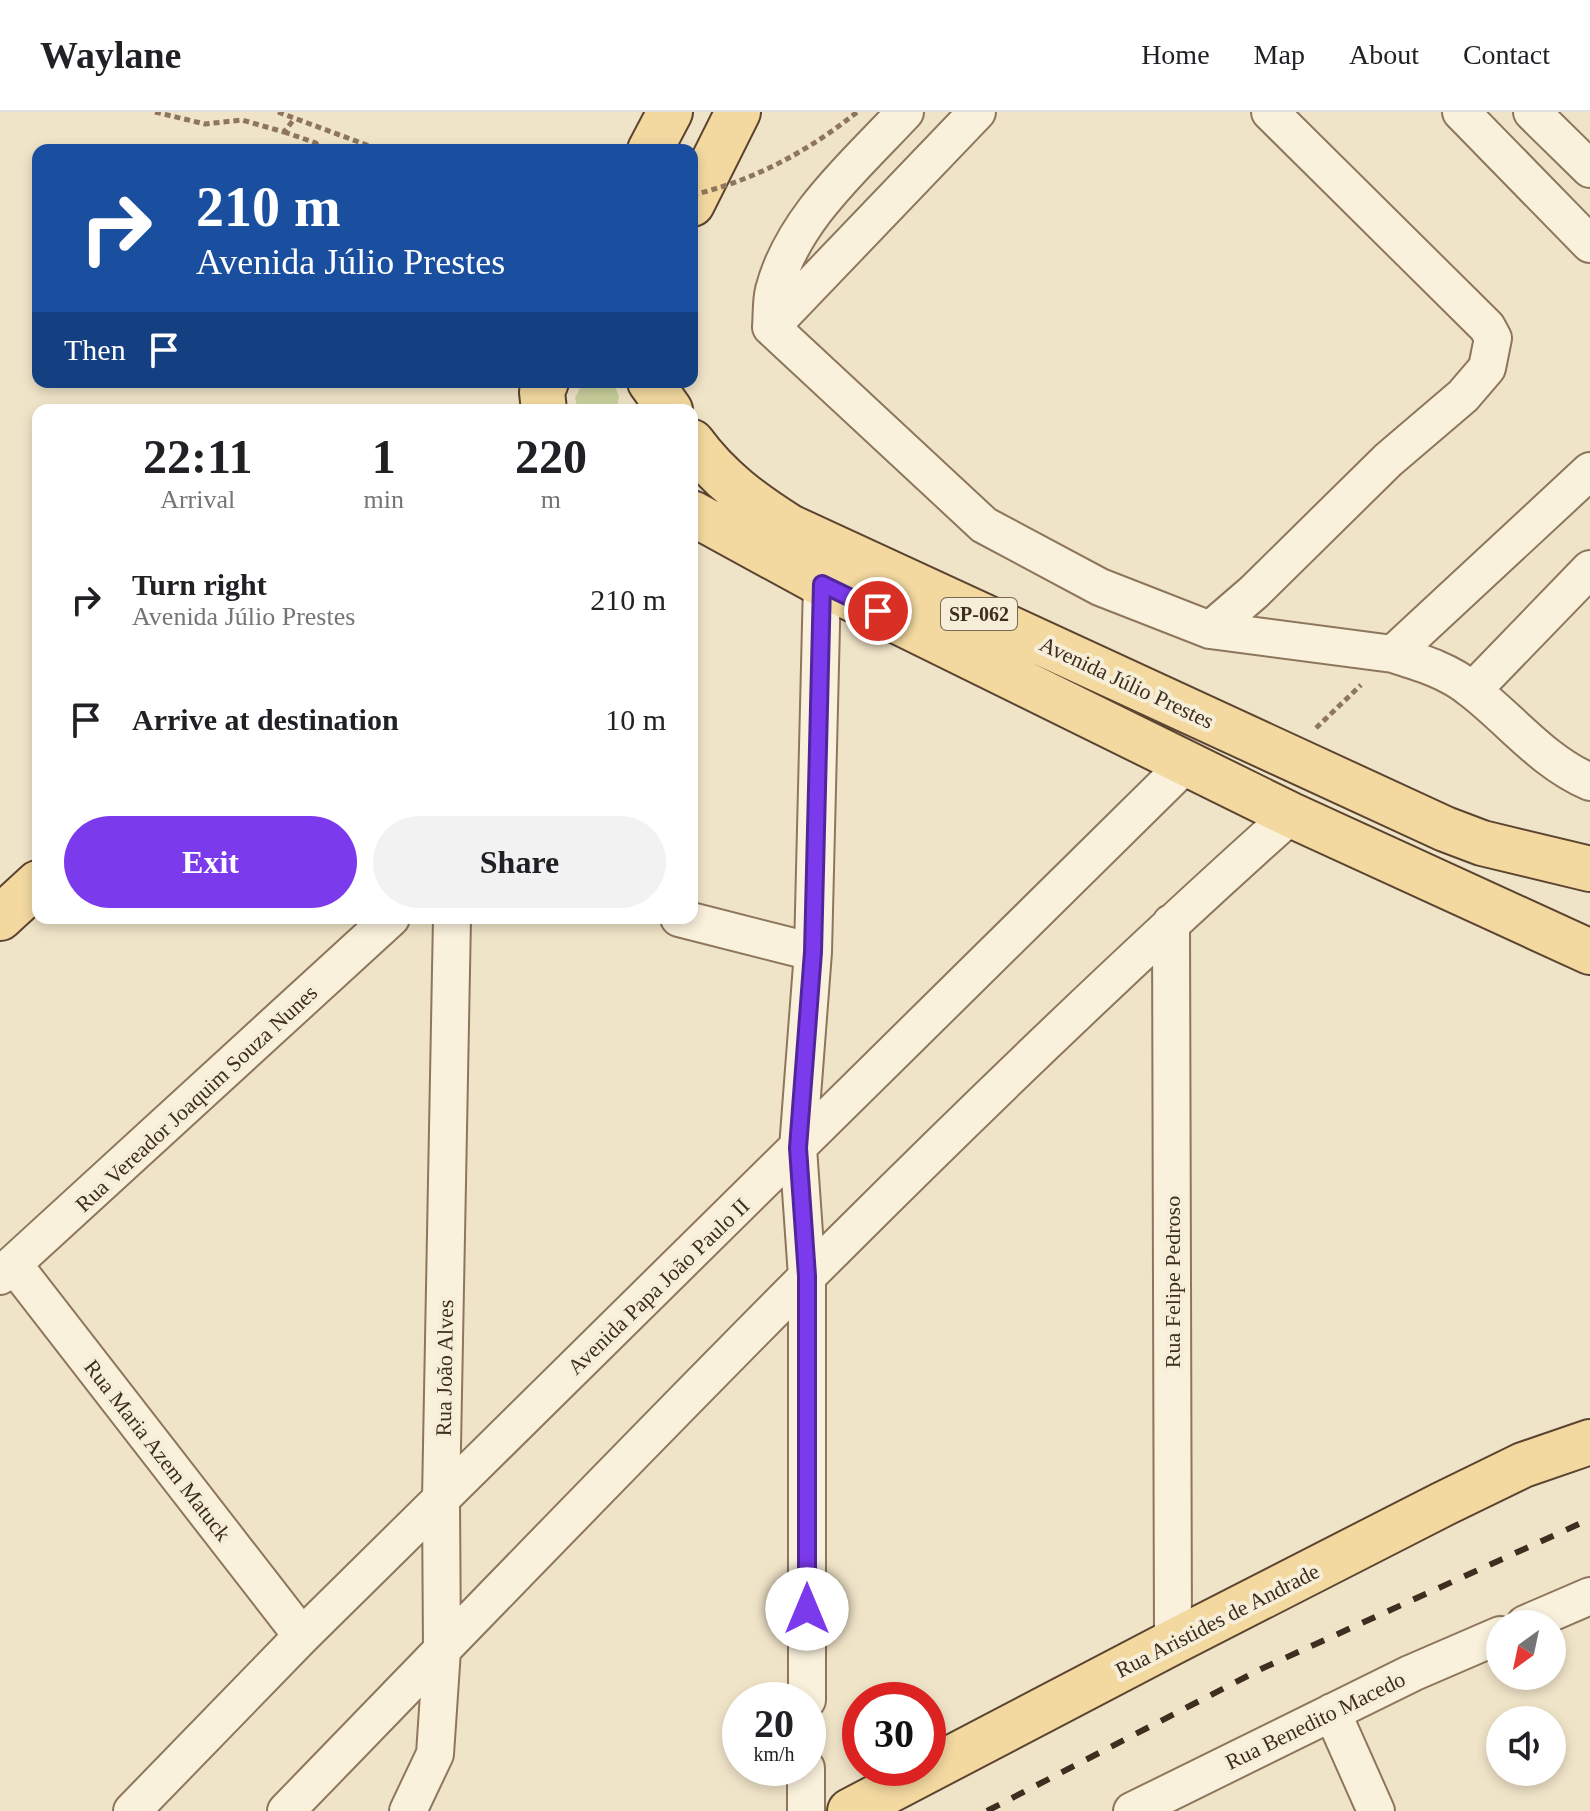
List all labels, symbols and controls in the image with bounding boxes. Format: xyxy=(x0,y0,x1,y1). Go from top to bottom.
text: Waylane xyxy=(40,34,181,76)
text: Home xyxy=(1141,39,1210,70)
text: Map xyxy=(1254,39,1305,70)
text: About xyxy=(1349,39,1419,70)
text: Contact xyxy=(1463,39,1550,70)
icon: right xyxy=(64,176,168,280)
text: 210 m xyxy=(196,176,341,238)
text: Avenida Júlio Prestes xyxy=(196,242,505,282)
icon: arrive xyxy=(142,328,186,372)
text: Then xyxy=(64,333,126,366)
text: 22:11 xyxy=(143,430,252,483)
text: 1 xyxy=(372,430,396,483)
text: 220 xyxy=(515,430,587,483)
text: Arrival xyxy=(160,485,235,514)
text: min xyxy=(363,485,404,514)
text: m xyxy=(541,485,561,514)
text: Turn right xyxy=(132,568,267,601)
pin xyxy=(844,577,912,645)
icon: right xyxy=(64,578,108,622)
text: 210 m xyxy=(590,583,666,616)
icon: arrive xyxy=(856,589,900,633)
road number: SP-062 xyxy=(941,598,1017,630)
text: Avenida Júlio Prestes xyxy=(132,602,355,631)
street label: Avenida Júlio Prestes xyxy=(1036,631,1218,734)
icon: arrive xyxy=(64,698,108,742)
text: Arrive at destination xyxy=(132,703,399,736)
text: 10 m xyxy=(605,703,666,736)
button: Exit xyxy=(64,816,357,908)
button: Share xyxy=(373,816,666,908)
street label: Rua Vereador Joaquim Souza Nunes xyxy=(70,980,322,1217)
street label: Avenida Papa João Paulo II xyxy=(562,1193,754,1380)
street label: Rua Felipe Pedroso xyxy=(1160,1196,1185,1368)
street label: Rua João Alves xyxy=(431,1299,458,1437)
street label: Rua Maria Azem Matuck xyxy=(79,1355,236,1546)
street label: Rua Aristides de Andrade xyxy=(1111,1558,1323,1683)
position arrow xyxy=(765,1567,849,1651)
north arrow xyxy=(1486,1610,1566,1690)
map controls xyxy=(1486,1610,1566,1786)
street label: Rua Benedito Macedo xyxy=(1221,1666,1409,1775)
speed limit sign: 30 xyxy=(842,1682,946,1786)
text: 20 xyxy=(754,1701,794,1746)
button: sound xyxy=(1486,1706,1566,1786)
text: km/h xyxy=(753,1743,795,1765)

